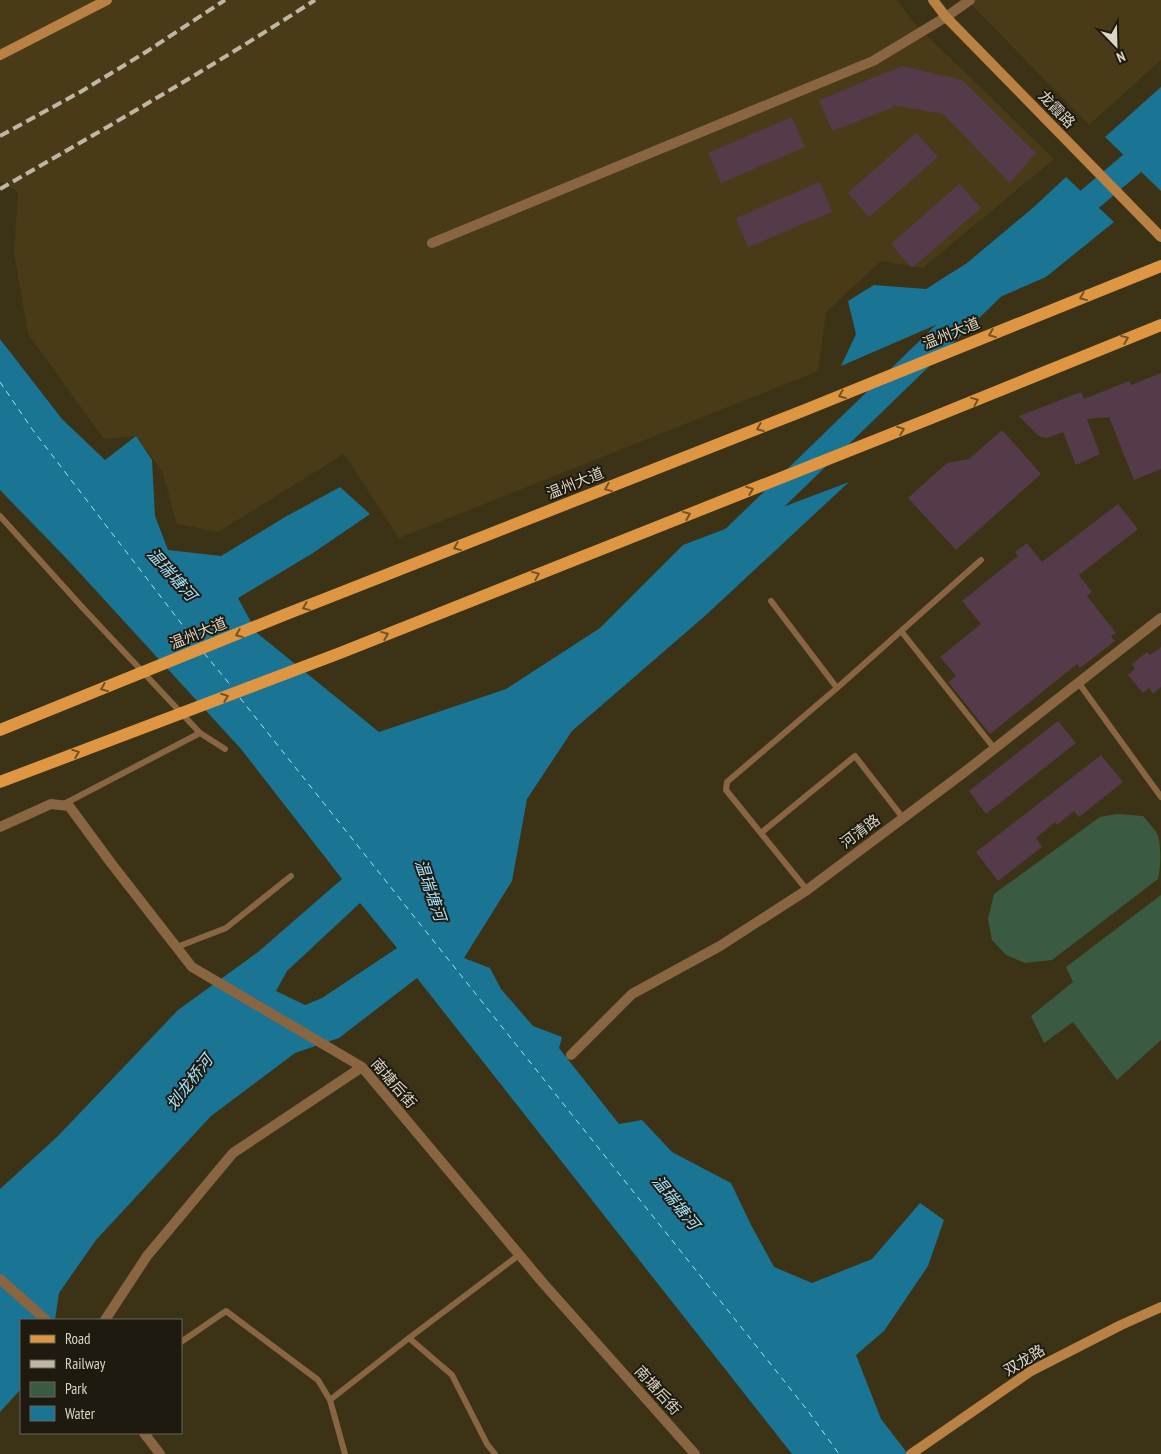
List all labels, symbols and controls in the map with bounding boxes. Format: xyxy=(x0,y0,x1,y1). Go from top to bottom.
north arrow xyxy=(1091,20,1141,70)
text: N xyxy=(1114,47,1128,67)
street label: 龙霞路 xyxy=(1035,86,1079,132)
one-way arrow xyxy=(1080,291,1088,301)
street label: 温州大道 xyxy=(920,313,982,353)
one-way arrow xyxy=(988,328,997,339)
one-way arrow xyxy=(1120,335,1129,346)
one-way arrow xyxy=(838,389,847,400)
one-way arrow xyxy=(970,396,979,407)
one-way arrow xyxy=(756,422,764,432)
one-way arrow xyxy=(896,426,905,436)
street label: 温州大道 xyxy=(544,463,606,503)
one-way arrow xyxy=(605,482,613,492)
one-way arrow xyxy=(745,486,754,496)
one-way arrow xyxy=(682,510,691,521)
one-way arrow xyxy=(453,541,462,552)
water label: 温瑞塘河 xyxy=(143,544,203,607)
one-way arrow xyxy=(531,570,540,581)
one-way arrow xyxy=(302,601,311,611)
street label: 温州大道 xyxy=(167,613,229,653)
one-way arrow xyxy=(235,628,244,638)
one-way arrow xyxy=(380,631,389,641)
one-way arrow xyxy=(100,682,109,693)
one-way arrow xyxy=(220,692,229,703)
one-way arrow xyxy=(72,749,80,759)
street label: 河清路 xyxy=(836,810,884,852)
water label: 温瑞塘河 xyxy=(411,856,452,926)
water label: 划龙桥河 xyxy=(161,1048,218,1113)
street label: 南塘后街 xyxy=(367,1054,421,1112)
water label: 温瑞塘河 xyxy=(648,1171,706,1235)
legend xyxy=(20,1319,182,1434)
text: Road xyxy=(65,1329,91,1348)
street label: 双龙路 xyxy=(1000,1340,1048,1380)
text: Railway xyxy=(65,1354,106,1373)
street label: 南塘后街 xyxy=(631,1361,685,1419)
text: Park xyxy=(65,1379,87,1398)
text: Water xyxy=(65,1404,96,1423)

